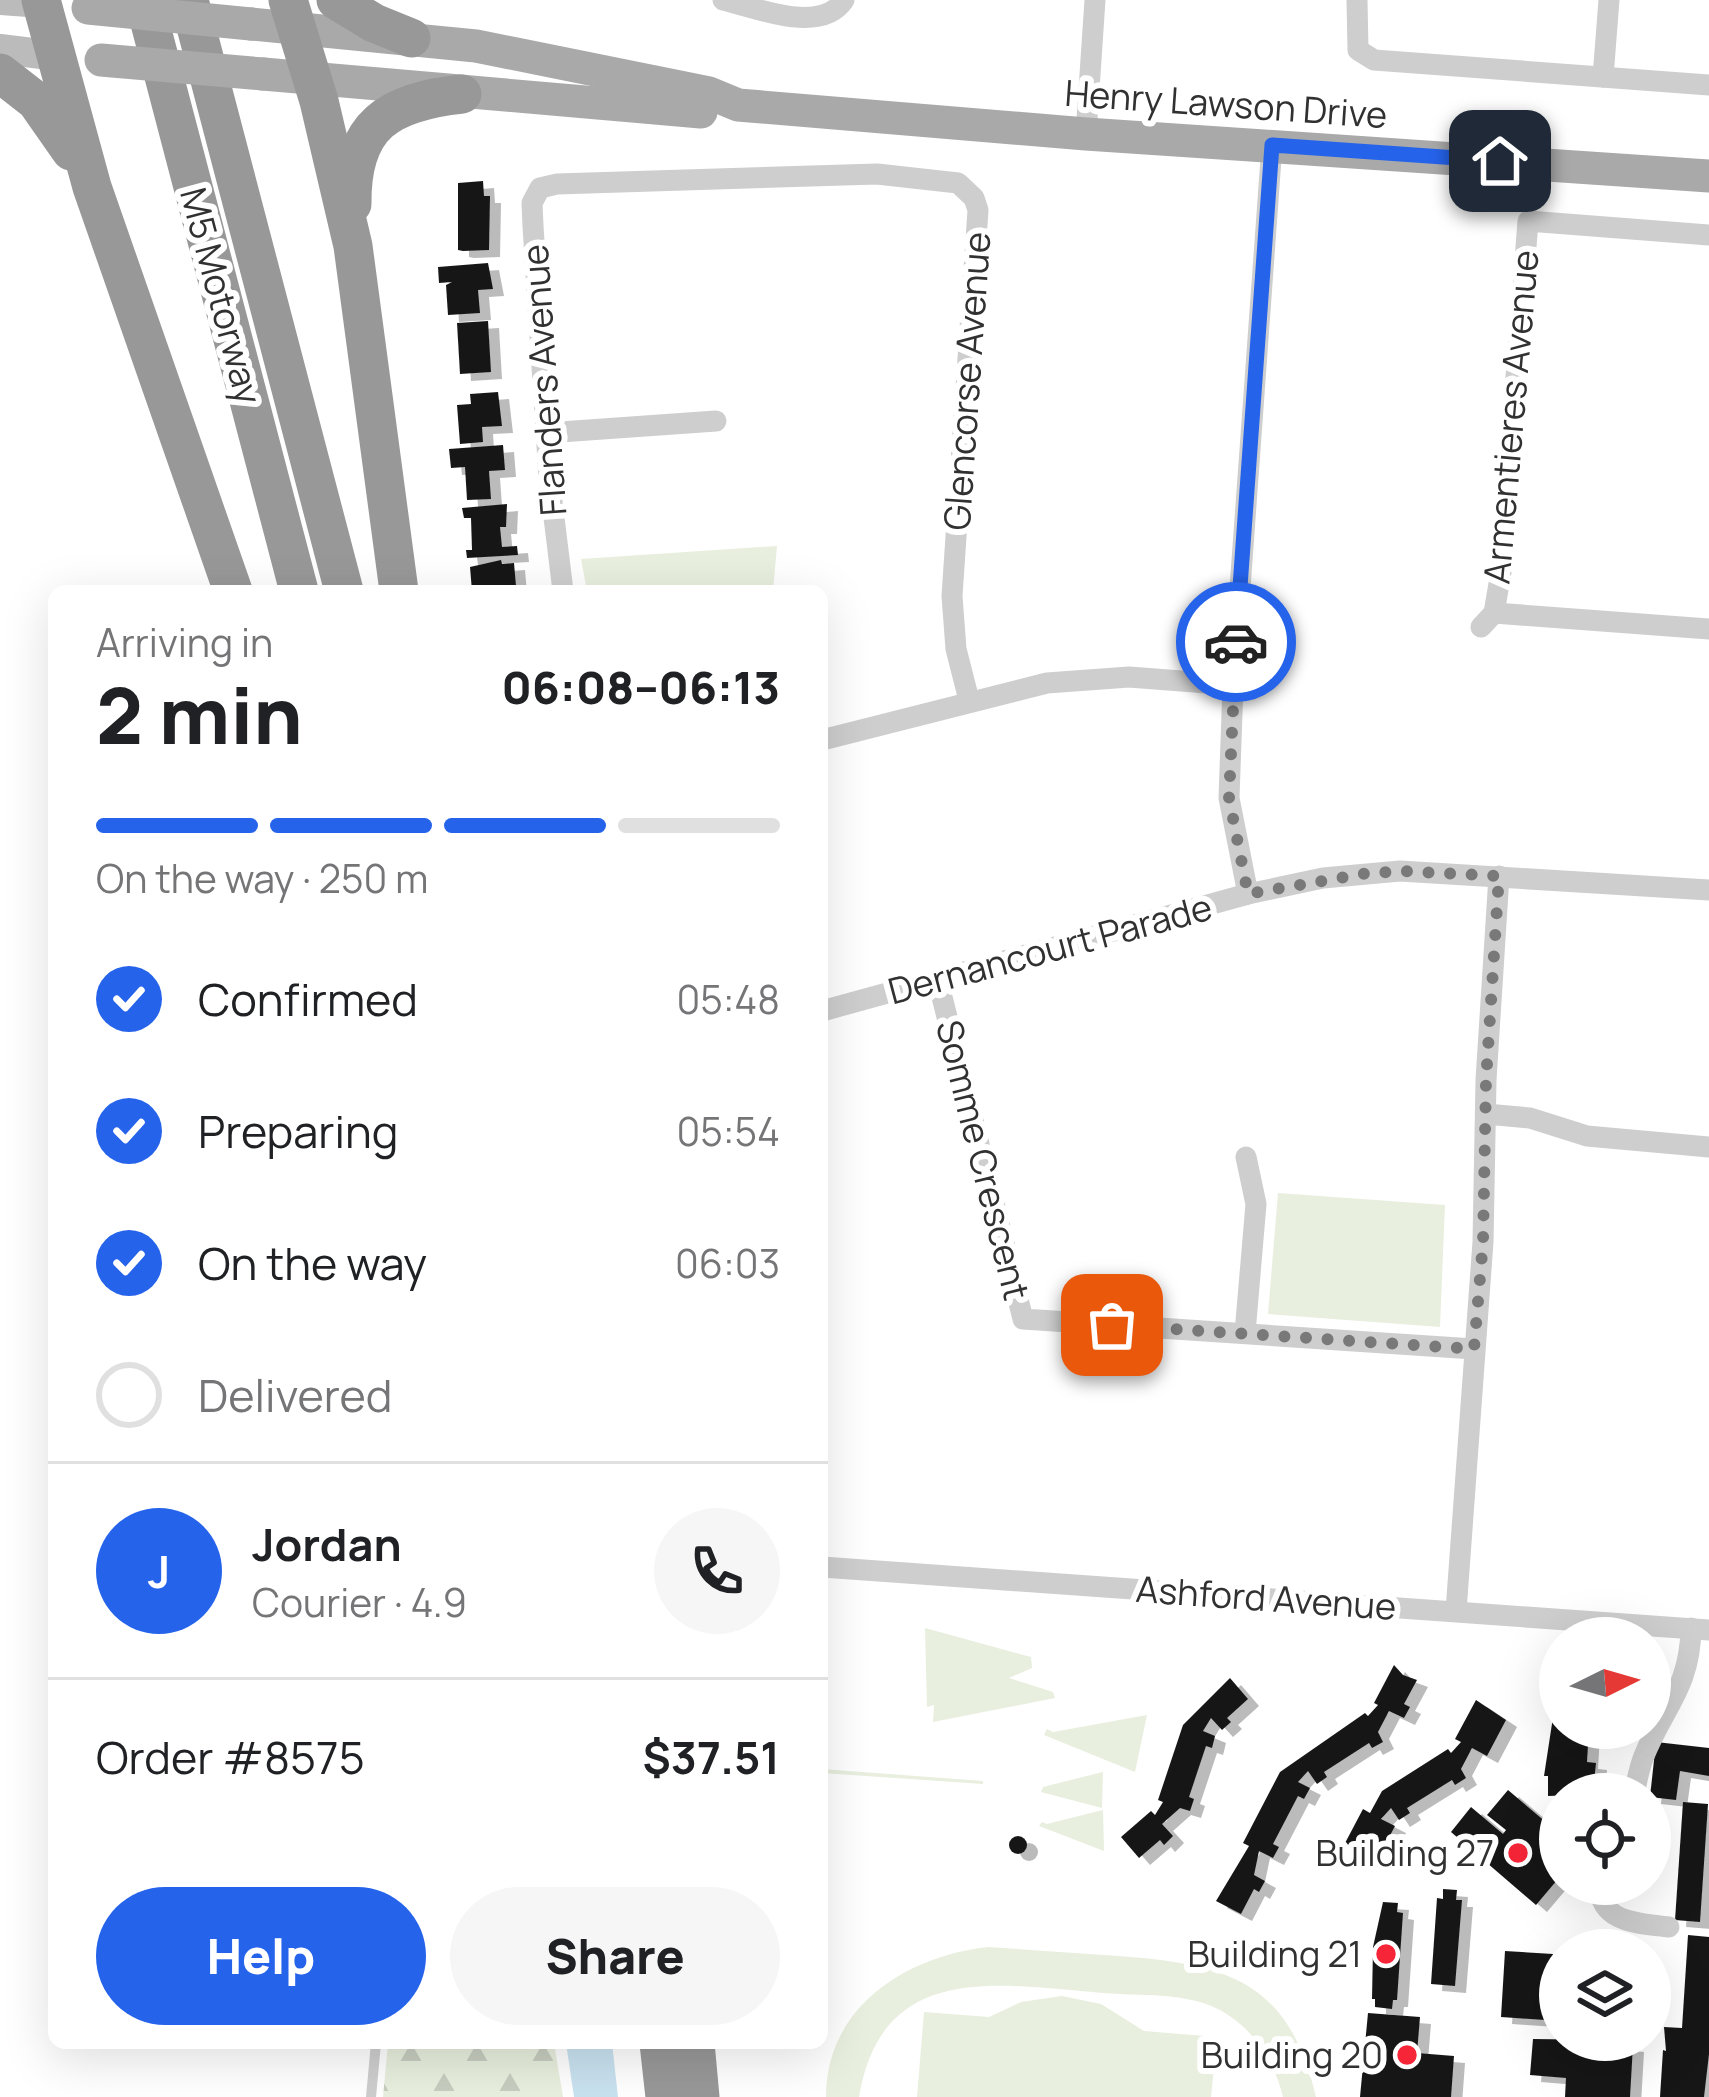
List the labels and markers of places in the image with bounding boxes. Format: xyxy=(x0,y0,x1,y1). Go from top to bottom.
pin xyxy=(1449,110,1551,212)
pin xyxy=(1061,1274,1163,1376)
place label: Building 27 xyxy=(1316,1828,1494,1877)
marker: Building 27 xyxy=(1505,1840,1531,1866)
place label: Building 21 xyxy=(1188,1929,1362,1978)
marker: Building 21 xyxy=(1373,1941,1399,1967)
place label: Building 20 xyxy=(1201,2030,1383,2079)
marker: Building 20 xyxy=(1394,2042,1420,2068)

